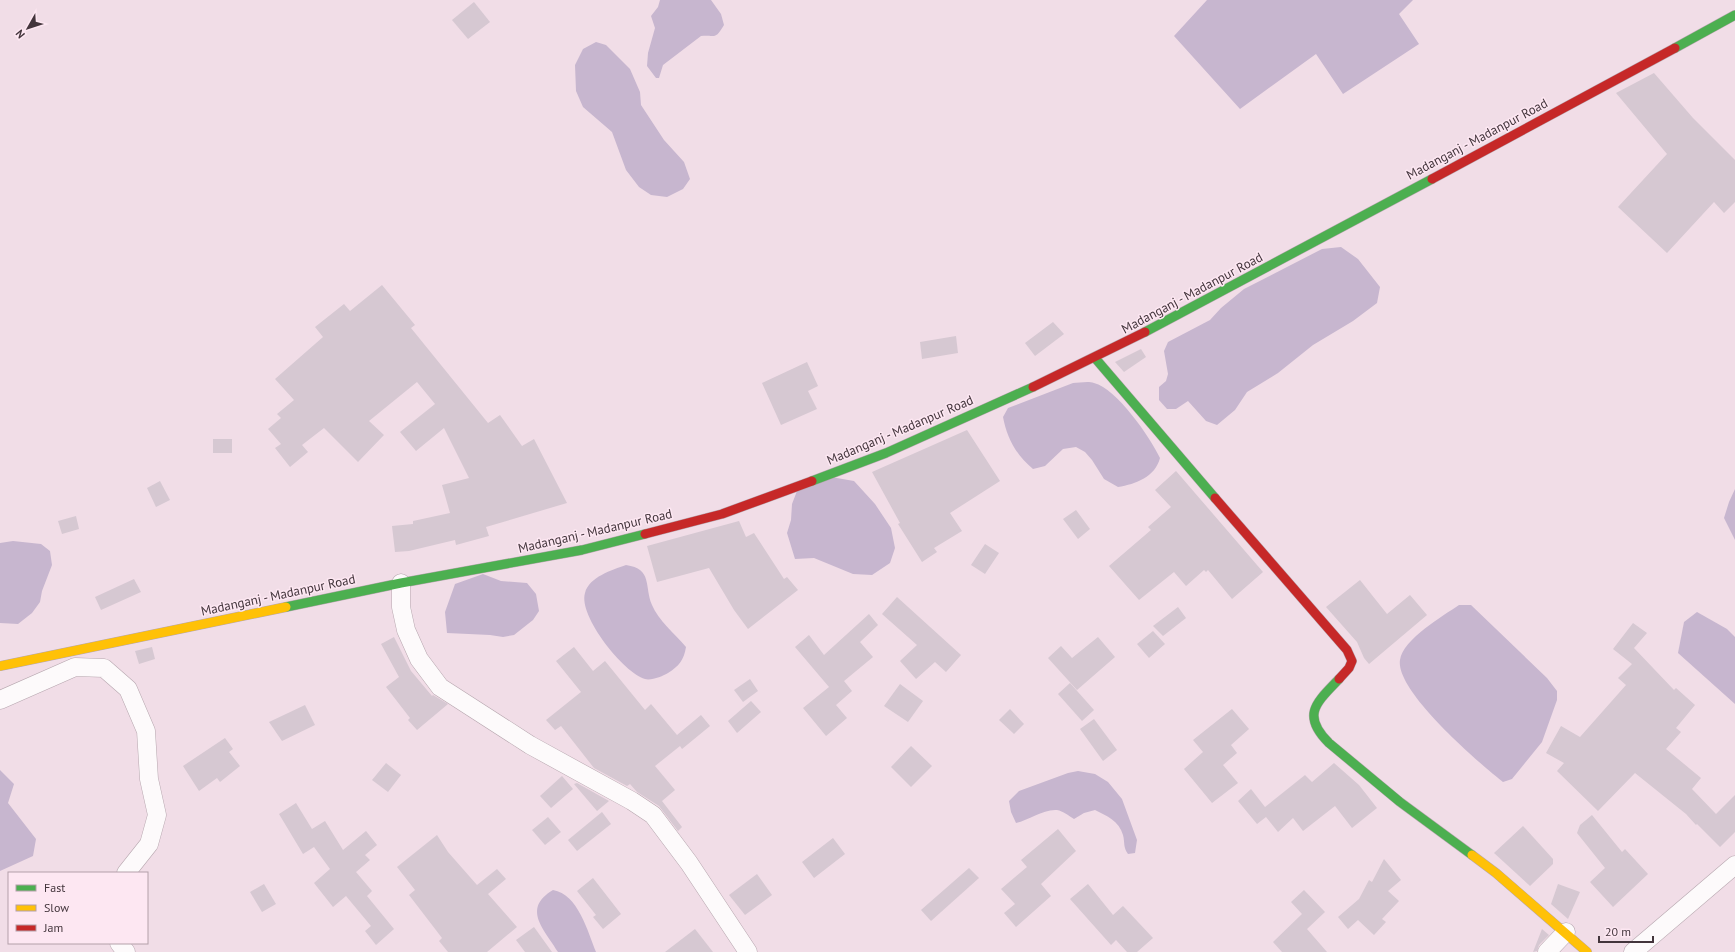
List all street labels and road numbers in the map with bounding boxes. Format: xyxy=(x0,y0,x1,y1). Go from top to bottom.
street label: Madanganj - Madanpur Road xyxy=(1403,95,1551,183)
street label: Madanganj - Madanpur Road xyxy=(1118,249,1266,337)
street label: Madanganj - Madanpur Road xyxy=(824,391,976,469)
street label: Madanganj - Madanpur Road xyxy=(516,505,674,557)
street label: Madanganj - Madanpur Road xyxy=(199,570,357,620)

